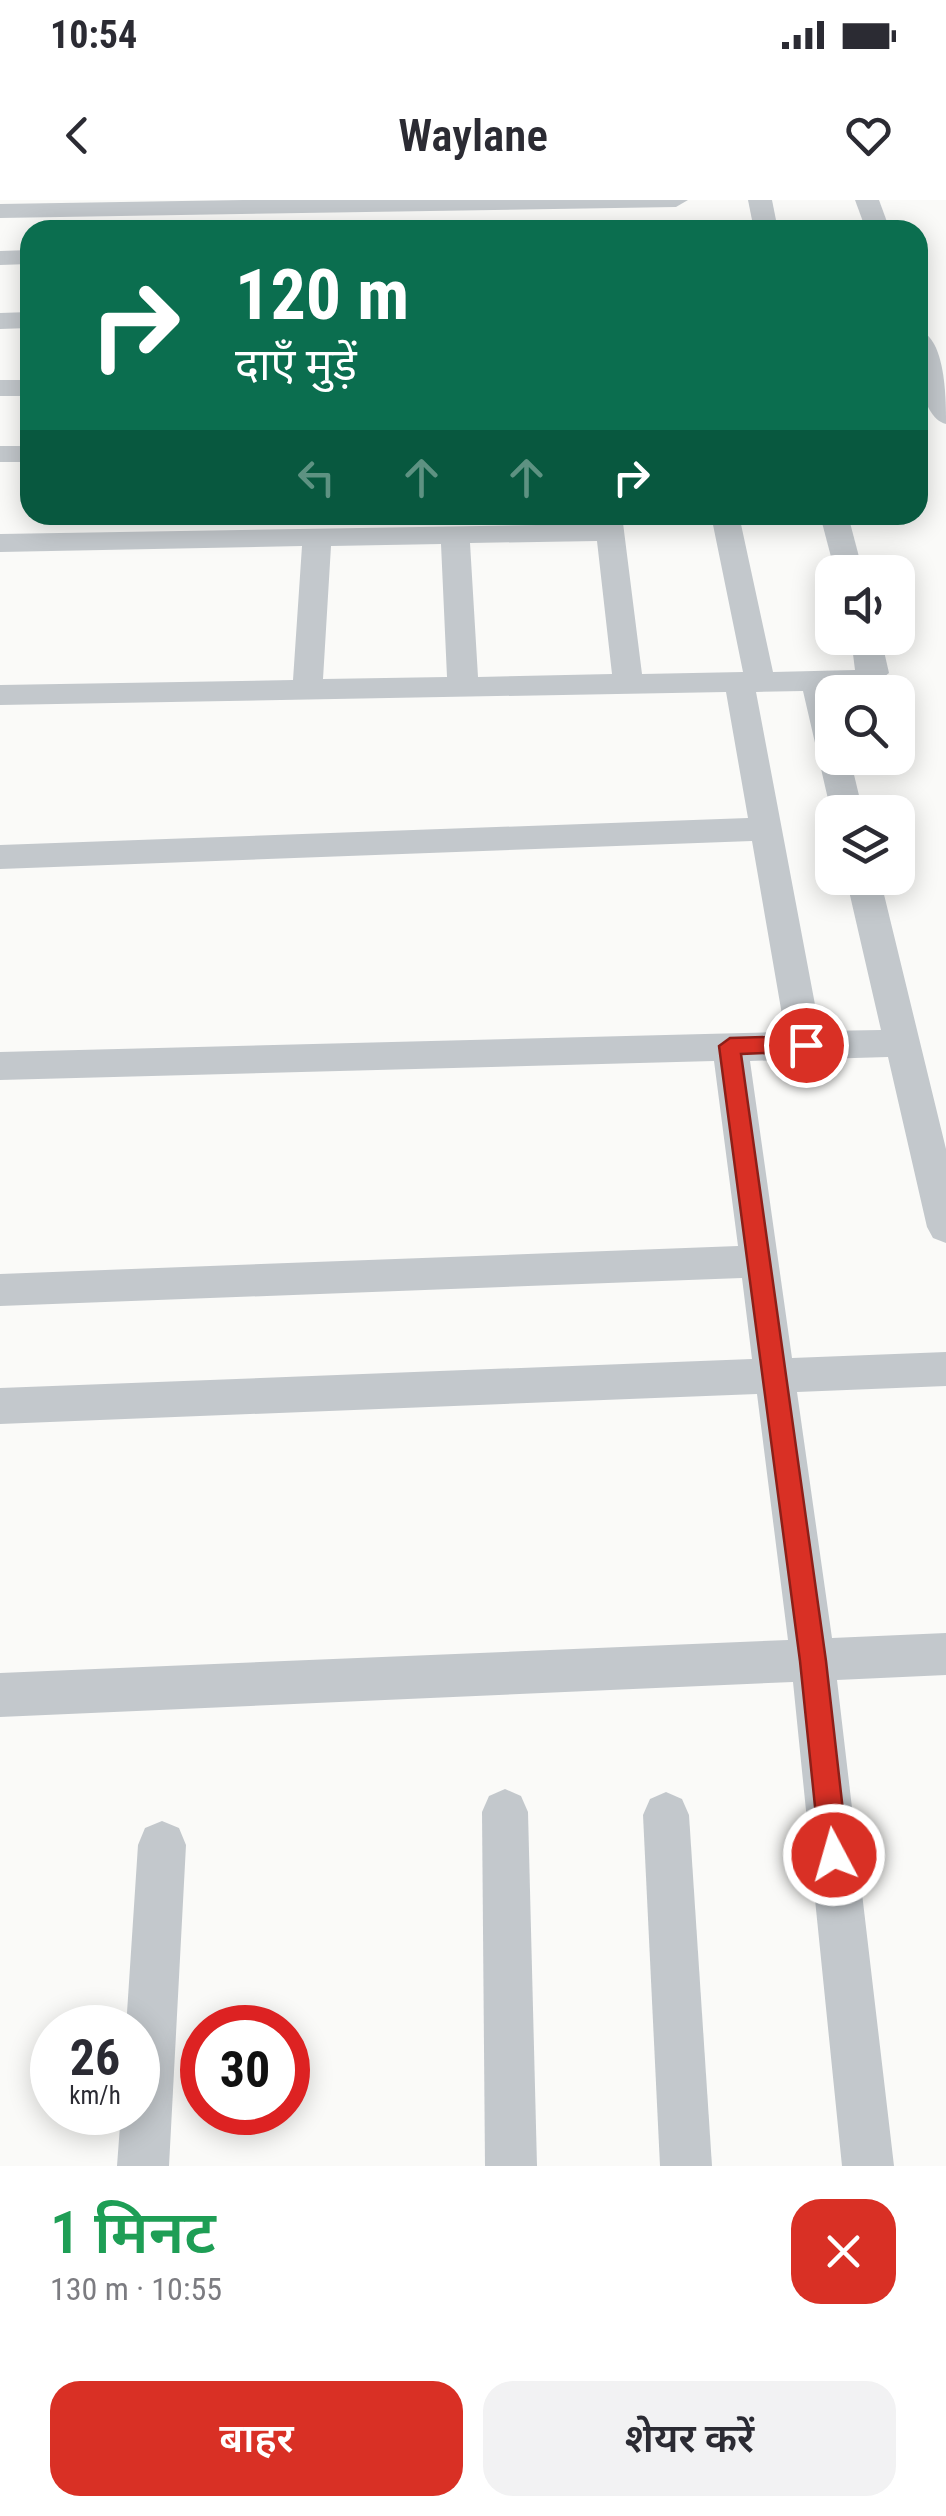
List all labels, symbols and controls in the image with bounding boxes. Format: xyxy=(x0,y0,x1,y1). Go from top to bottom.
text: 10:54 xyxy=(50,13,137,57)
icon: back xyxy=(50,108,105,163)
icon: heart xyxy=(841,108,896,163)
text: Waylane xyxy=(398,109,548,162)
text: 120 m xyxy=(235,254,409,336)
icon: right xyxy=(70,260,200,390)
text: दाएँ मुड़ें xyxy=(235,338,357,391)
icon: left xyxy=(289,450,344,505)
icon: ahead xyxy=(394,450,449,505)
icon: ahead xyxy=(499,450,554,505)
icon: right xyxy=(604,450,659,505)
map controls xyxy=(815,555,915,895)
button: sound xyxy=(815,555,915,655)
button: search xyxy=(815,675,915,775)
button: layers xyxy=(815,795,915,895)
pin xyxy=(764,1003,849,1088)
icon: arrive xyxy=(779,1018,834,1073)
position arrow xyxy=(782,1803,886,1907)
speed limit sign: 30 xyxy=(180,2005,310,2135)
text: 26 xyxy=(70,2029,120,2087)
text: km/h xyxy=(69,2081,121,2110)
text: 1 मिनट xyxy=(50,2197,216,2268)
button: close xyxy=(791,2199,896,2304)
text: 130 m · 10:55 xyxy=(50,2270,222,2308)
button: बाहर xyxy=(50,2381,463,2496)
button: शेयर करें xyxy=(483,2381,896,2496)

